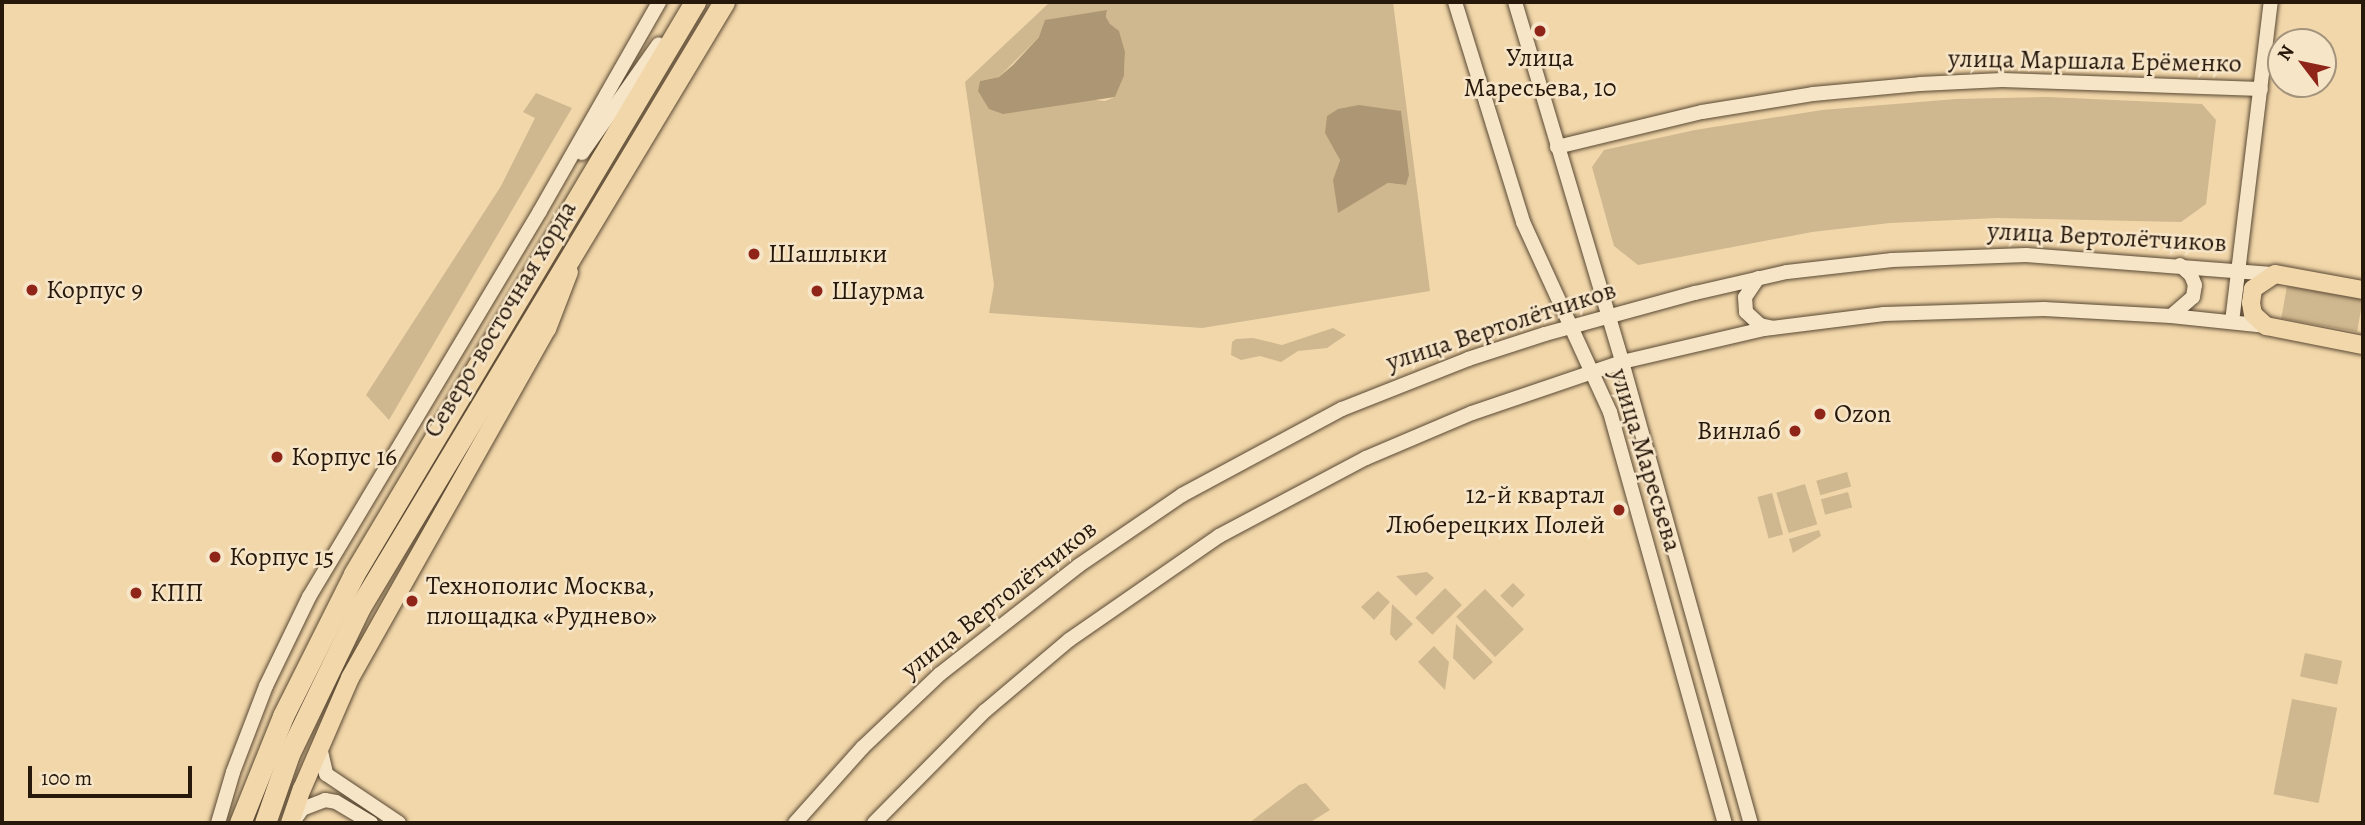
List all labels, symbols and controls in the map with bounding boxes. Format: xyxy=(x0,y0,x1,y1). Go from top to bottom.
marker: Улица Маресьева, 10 xyxy=(1532,23,1548,39)
north arrow xyxy=(2267,28,2337,98)
text: N xyxy=(2271,40,2301,66)
place label: Улица Маресьева, 10 xyxy=(1463,42,1617,104)
street label: улица Маршала Ерёменко xyxy=(1948,43,2242,79)
street label: Северо-восточная хорда xyxy=(417,195,583,443)
street label: улица Вертолётчиков xyxy=(1987,215,2227,259)
place label: Шашлыки xyxy=(768,238,887,270)
marker: Шашлыки xyxy=(746,246,762,262)
place label: Корпус 9 xyxy=(46,274,143,306)
street label: улица Вертолётчиков xyxy=(1382,274,1620,378)
place label: Шаурма xyxy=(831,275,925,307)
marker: Корпус 9 xyxy=(24,282,40,298)
marker: Шаурма xyxy=(809,283,825,299)
street label: улица Маресьева xyxy=(1603,365,1689,555)
place label: Ozon xyxy=(1834,398,1891,430)
marker: Ozon xyxy=(1812,406,1828,422)
place label: Винлаб xyxy=(1697,415,1781,447)
marker: Винлаб xyxy=(1787,423,1803,439)
place label: Корпус 16 xyxy=(291,441,397,473)
marker: Корпус 16 xyxy=(269,449,285,465)
place label: 12-й квартал Люберецких Полей xyxy=(1386,479,1605,540)
marker: 12-й квартал Люберецких Полей xyxy=(1611,502,1627,518)
street label: улица Вертолётчиков xyxy=(895,513,1103,685)
place label: Корпус 15 xyxy=(229,541,334,573)
marker: Корпус 15 xyxy=(207,549,223,565)
place label: Технополис Москва, площадка «Руднево» xyxy=(426,570,657,632)
place label: КПП xyxy=(150,577,204,609)
marker: КПП xyxy=(128,585,144,601)
marker: Технополис Москва, площадка «Руднево» xyxy=(404,593,420,609)
scale bar xyxy=(32,752,196,796)
text: 100 m xyxy=(41,764,92,792)

